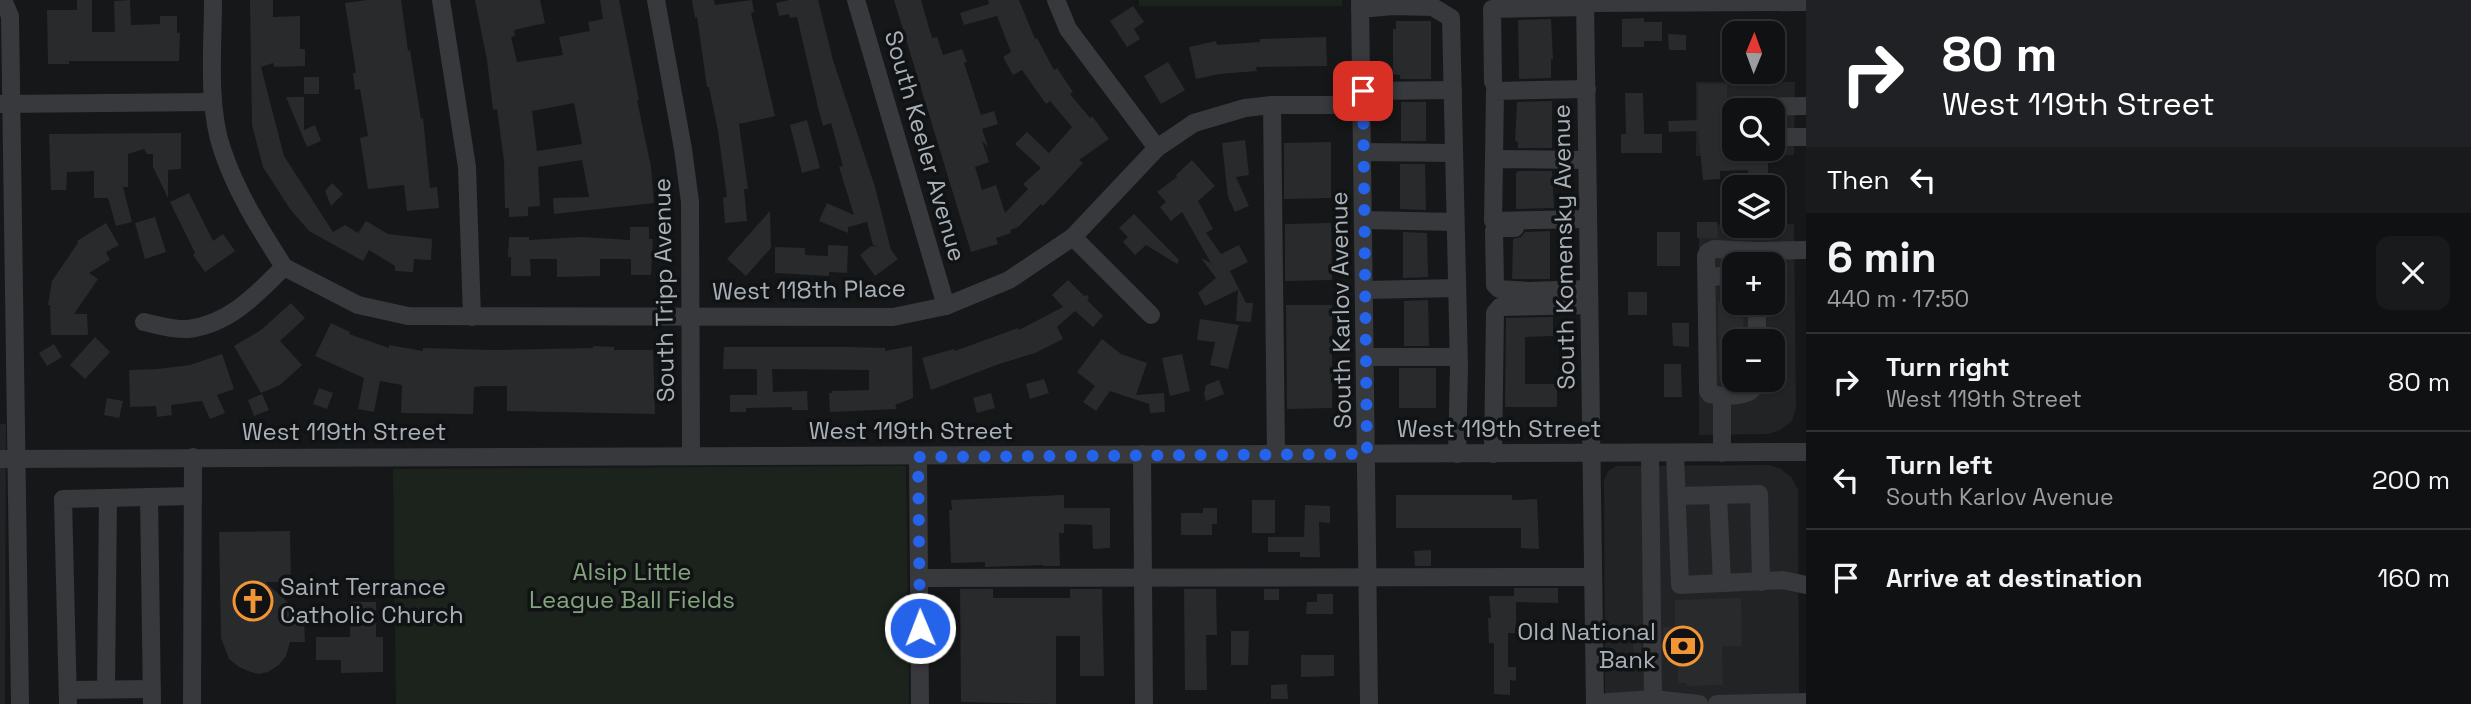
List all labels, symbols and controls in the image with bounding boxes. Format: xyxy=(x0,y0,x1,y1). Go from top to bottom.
north arrow xyxy=(1722,21,1785,84)
map controls xyxy=(1722,21,1785,392)
text: 80 m xyxy=(1942,23,2057,85)
street label: South Keeler Avenue xyxy=(878,27,973,265)
icon: right xyxy=(1827,28,1918,119)
pin xyxy=(1333,61,1393,121)
icon: arrive xyxy=(1344,72,1382,110)
text: West 119th Street xyxy=(1942,84,2215,124)
button: search xyxy=(1722,98,1785,161)
street label: South Komensky Avenue xyxy=(1546,104,1581,390)
icon: left xyxy=(1904,161,1942,199)
text: Then xyxy=(1827,163,1890,197)
button: layers xyxy=(1722,175,1785,238)
street label: South Tripp Avenue xyxy=(646,178,681,402)
street label: South Karlov Avenue xyxy=(1323,191,1358,429)
text: 6 min xyxy=(1827,231,1937,284)
button: close xyxy=(2376,236,2450,310)
button: + xyxy=(1722,252,1785,315)
street label: West 118th Place xyxy=(712,272,906,307)
text: 440 m · 17:50 xyxy=(1827,284,1969,314)
button: − xyxy=(1722,329,1785,392)
text: Turn right xyxy=(1886,350,2010,384)
icon: right xyxy=(1827,363,1865,401)
text: 80 m xyxy=(2388,365,2450,399)
text: West 119th Street xyxy=(1886,384,2082,414)
street label: West 119th Street xyxy=(1397,413,1601,444)
street label: West 119th Street xyxy=(809,415,1013,446)
street label: West 119th Street xyxy=(242,416,446,447)
text: Turn left xyxy=(1886,448,1993,482)
icon: left xyxy=(1827,461,1865,499)
text: 200 m xyxy=(2372,463,2450,497)
text: South Karlov Avenue xyxy=(1886,482,2114,512)
park label: Alsip Little League Ball Fields xyxy=(529,556,735,615)
icon: arrive xyxy=(1827,559,1865,597)
text: Arrive at destination xyxy=(1886,561,2143,595)
text: 160 m xyxy=(2378,561,2450,595)
place label: Saint Terrance Catholic Church xyxy=(280,571,464,630)
church icon: Saint Terrance Catholic Church xyxy=(232,580,274,622)
position arrow xyxy=(883,591,957,665)
place label: Old National Bank xyxy=(1517,616,1656,675)
bank icon: Old National Bank xyxy=(1662,625,1704,667)

